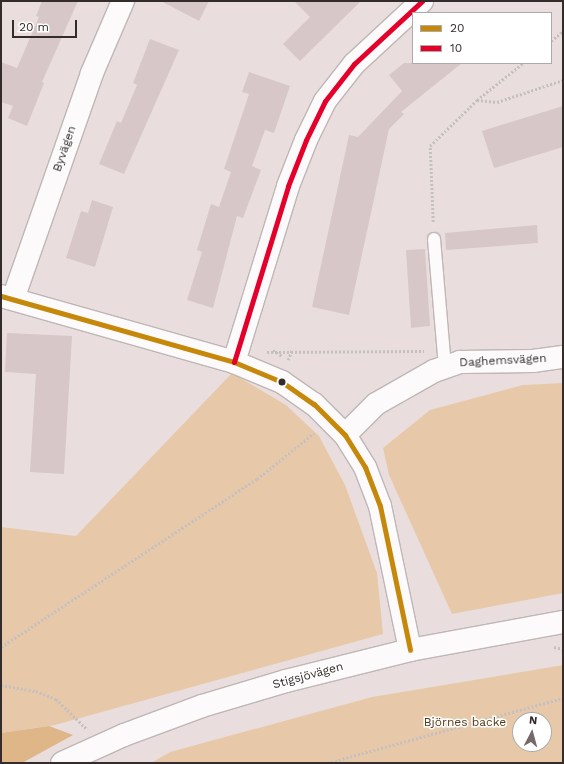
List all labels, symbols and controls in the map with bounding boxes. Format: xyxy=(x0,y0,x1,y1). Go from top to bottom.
scale bar xyxy=(14,12,79,38)
legend xyxy=(412,12,552,64)
text: 20 m xyxy=(19,20,49,34)
text: 20 xyxy=(450,21,464,35)
text: 10 xyxy=(450,41,462,55)
street label: Byvägen xyxy=(50,124,80,174)
street label: Daghemsvägen xyxy=(459,352,547,370)
unlabelled marker xyxy=(277,377,287,387)
street label: Stigsjövägen xyxy=(271,660,345,692)
north arrow xyxy=(512,712,552,752)
text: N xyxy=(528,714,538,727)
park label: Björnes backe xyxy=(424,716,506,730)

